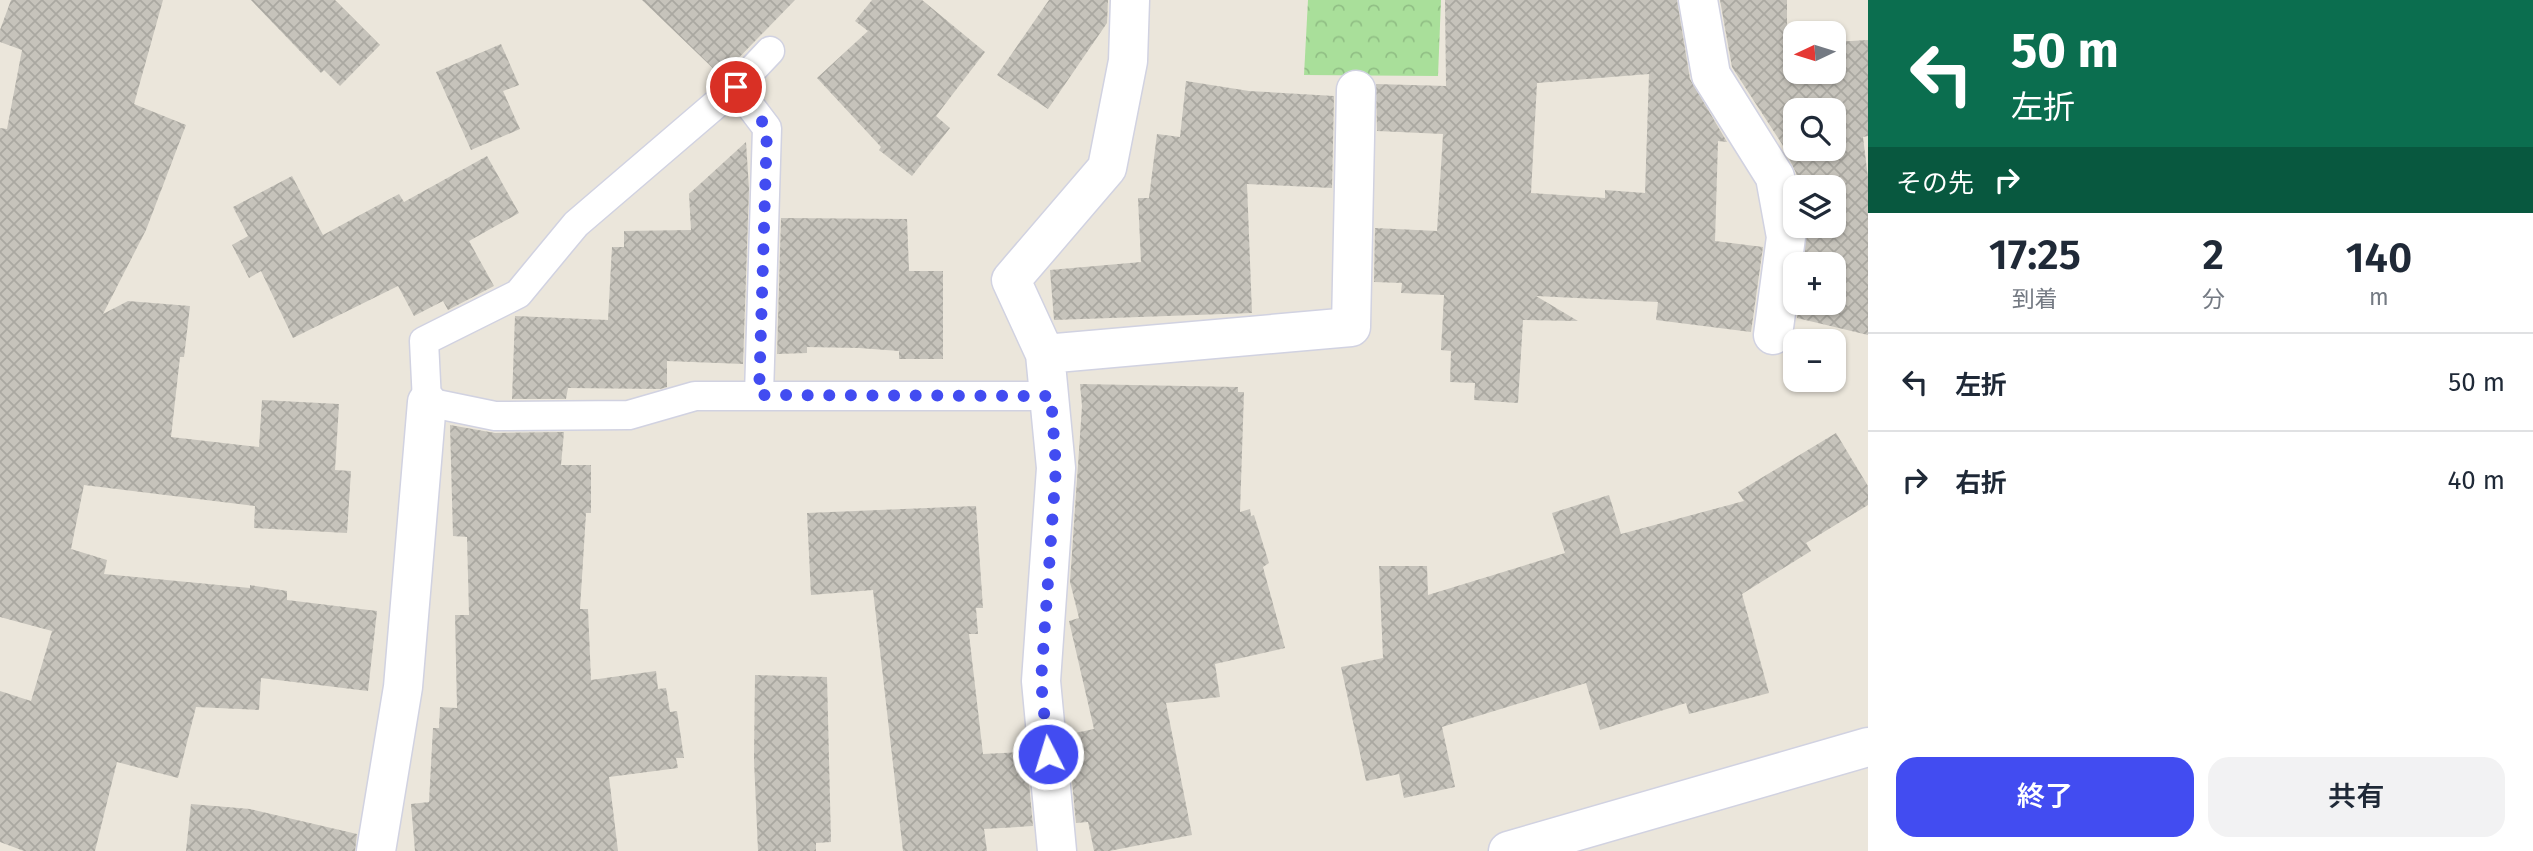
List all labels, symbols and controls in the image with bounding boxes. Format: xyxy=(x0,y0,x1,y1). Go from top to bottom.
north arrow xyxy=(1783,21,1846,84)
map controls xyxy=(1783,21,1846,392)
text: 50 m xyxy=(2011,21,2119,80)
icon: left xyxy=(1896,28,1987,119)
pin xyxy=(706,57,766,117)
icon: arrive xyxy=(717,68,755,106)
text: 左折 xyxy=(2011,88,2075,126)
button: search xyxy=(1783,98,1846,161)
icon: right xyxy=(1988,161,2026,199)
text: その先 xyxy=(1896,168,1974,199)
button: layers xyxy=(1783,175,1846,238)
text: 17:25 xyxy=(1989,230,2081,280)
text: 2 xyxy=(2202,230,2224,280)
text: 140 xyxy=(2345,233,2412,283)
button: + xyxy=(1783,252,1846,315)
text: m xyxy=(2369,283,2389,311)
text: 到着 xyxy=(2012,285,2058,313)
text: 分 xyxy=(2202,285,2225,313)
button: − xyxy=(1783,329,1846,392)
icon: left xyxy=(1896,363,1934,401)
text: 50 m xyxy=(2448,367,2505,398)
text: 左折 xyxy=(1955,370,2007,401)
icon: right xyxy=(1896,461,1934,499)
text: 40 m xyxy=(2447,465,2505,496)
text: 右折 xyxy=(1955,468,2007,499)
position arrow xyxy=(1011,717,1085,791)
button: 終了 xyxy=(1896,757,2194,837)
button: 共有 xyxy=(2208,757,2505,837)

